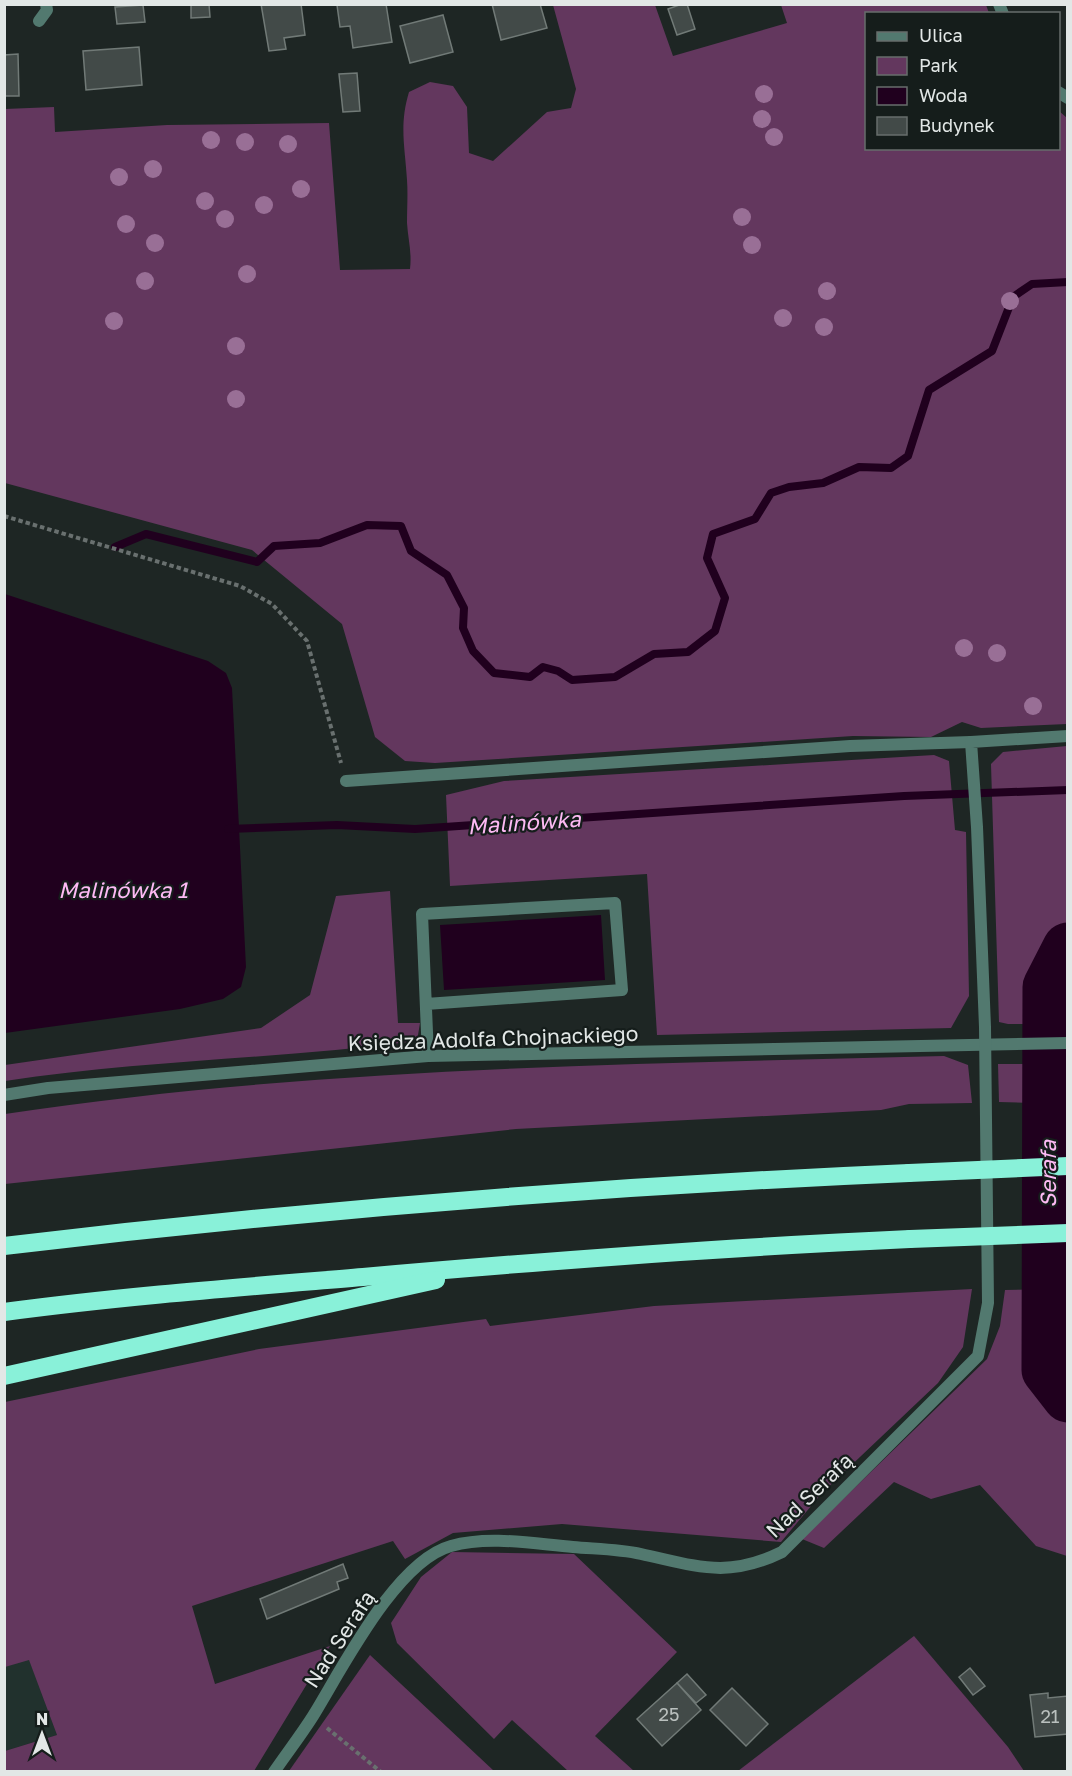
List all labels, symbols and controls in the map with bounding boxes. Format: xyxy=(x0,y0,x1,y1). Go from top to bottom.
legend xyxy=(865,12,1060,150)
text: Ulica xyxy=(919,24,963,46)
text: Park xyxy=(919,54,958,76)
text: Woda xyxy=(919,84,968,106)
text: Budynek xyxy=(919,114,995,136)
water label: Malinówka xyxy=(467,804,583,839)
water label: Malinówka 1 xyxy=(58,876,188,903)
street label: Księdza Adolfa Chojnackiego xyxy=(347,1020,639,1056)
water label: Serafa xyxy=(1034,1139,1061,1208)
street label: Nad Serafą xyxy=(760,1447,858,1543)
street label: Nad Serafą xyxy=(298,1586,380,1692)
house number: 25 xyxy=(659,1703,679,1725)
north arrow xyxy=(12,1704,72,1764)
house number: 21 xyxy=(1040,1705,1060,1727)
text: N xyxy=(36,1709,48,1729)

